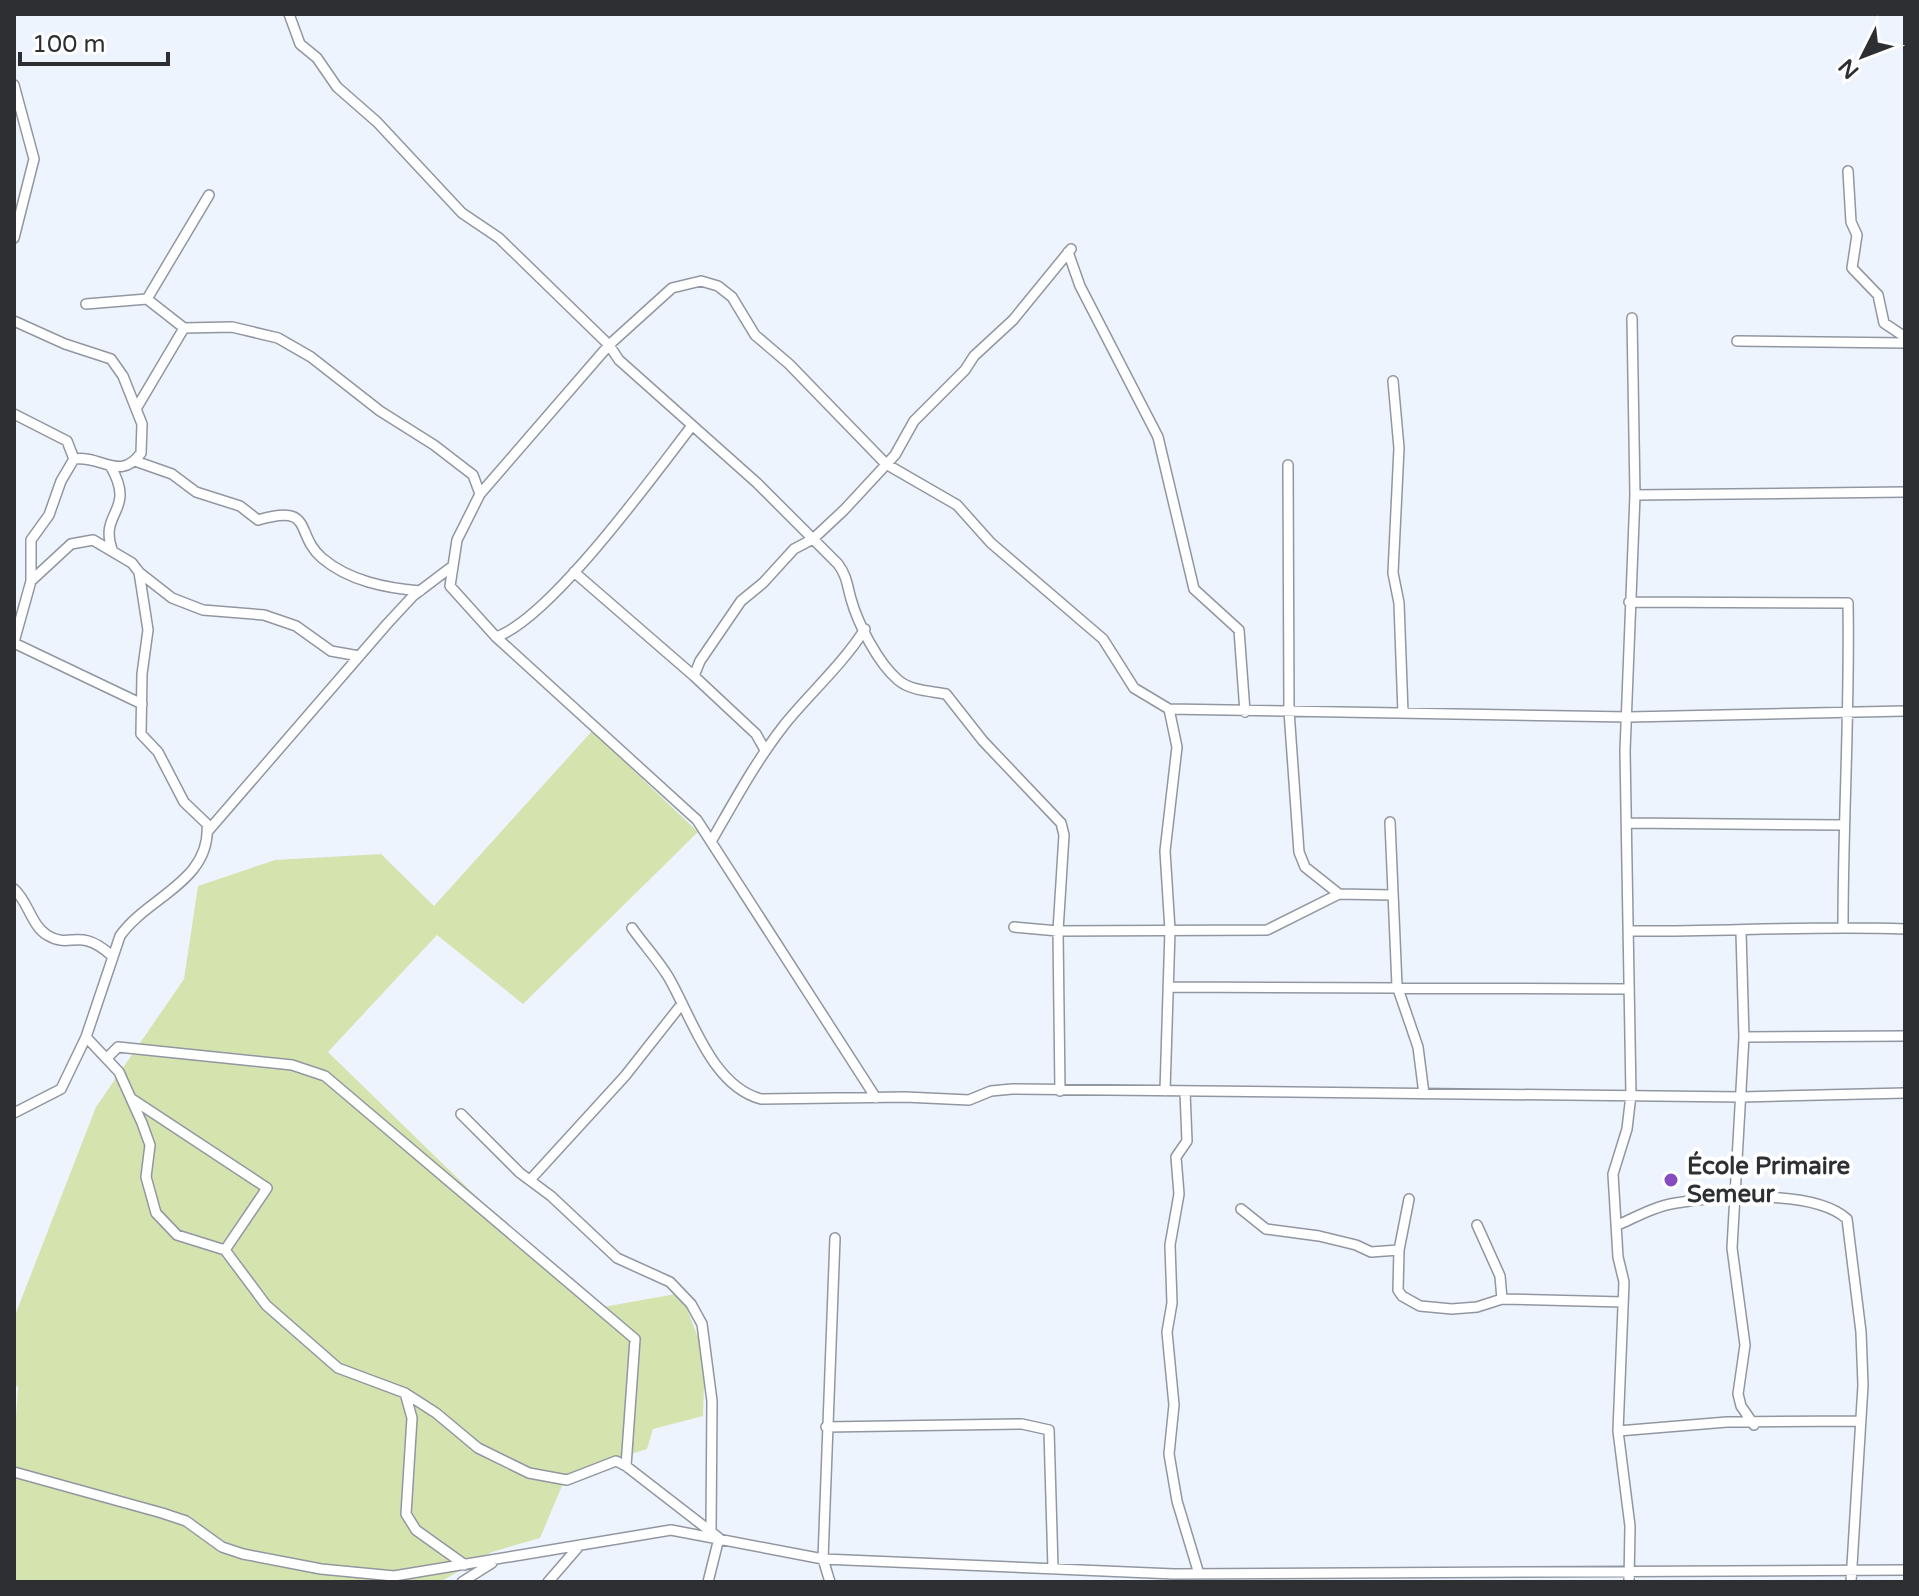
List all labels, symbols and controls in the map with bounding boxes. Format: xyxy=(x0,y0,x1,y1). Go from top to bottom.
scale bar xyxy=(20,16,168,66)
north arrow xyxy=(1823,16,1903,96)
text: 100 m xyxy=(32,30,106,59)
text: N xyxy=(1833,53,1864,84)
place label: École Primaire Semeur xyxy=(1687,1151,1850,1209)
marker: École Primaire Semeur xyxy=(1662,1171,1680,1189)

